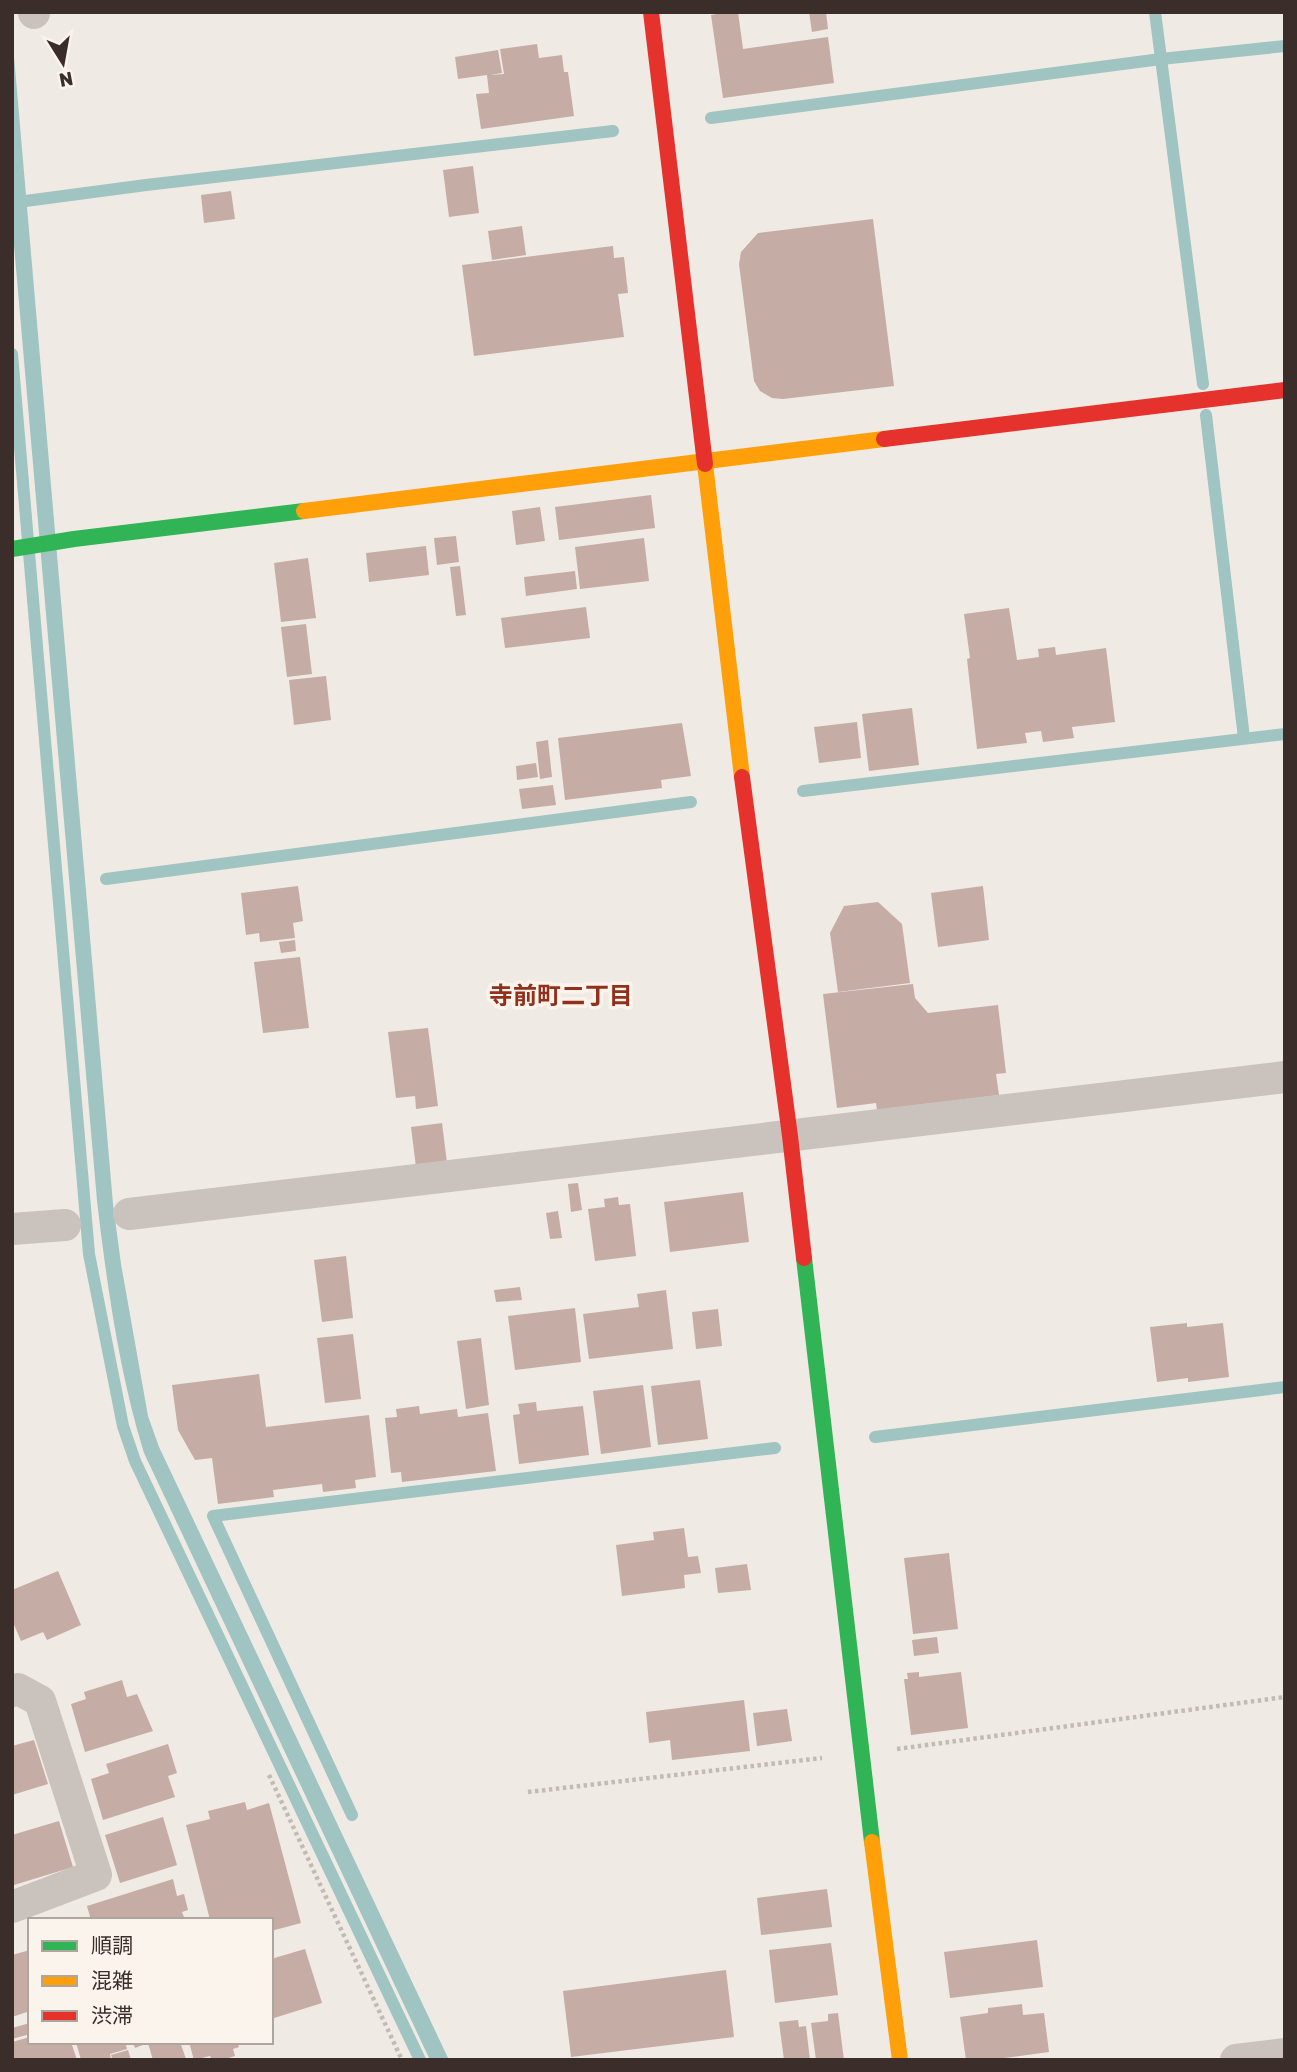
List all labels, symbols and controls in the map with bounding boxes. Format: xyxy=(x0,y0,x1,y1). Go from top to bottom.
north arrow xyxy=(28,28,98,98)
text: N xyxy=(57,67,75,92)
district label: 寺前町二丁目 xyxy=(489,982,633,1010)
legend xyxy=(28,1918,273,2044)
text: 順調 xyxy=(91,1933,133,1958)
text: 混雑 xyxy=(91,1968,133,1993)
text: 渋滞 xyxy=(91,2003,133,2028)

